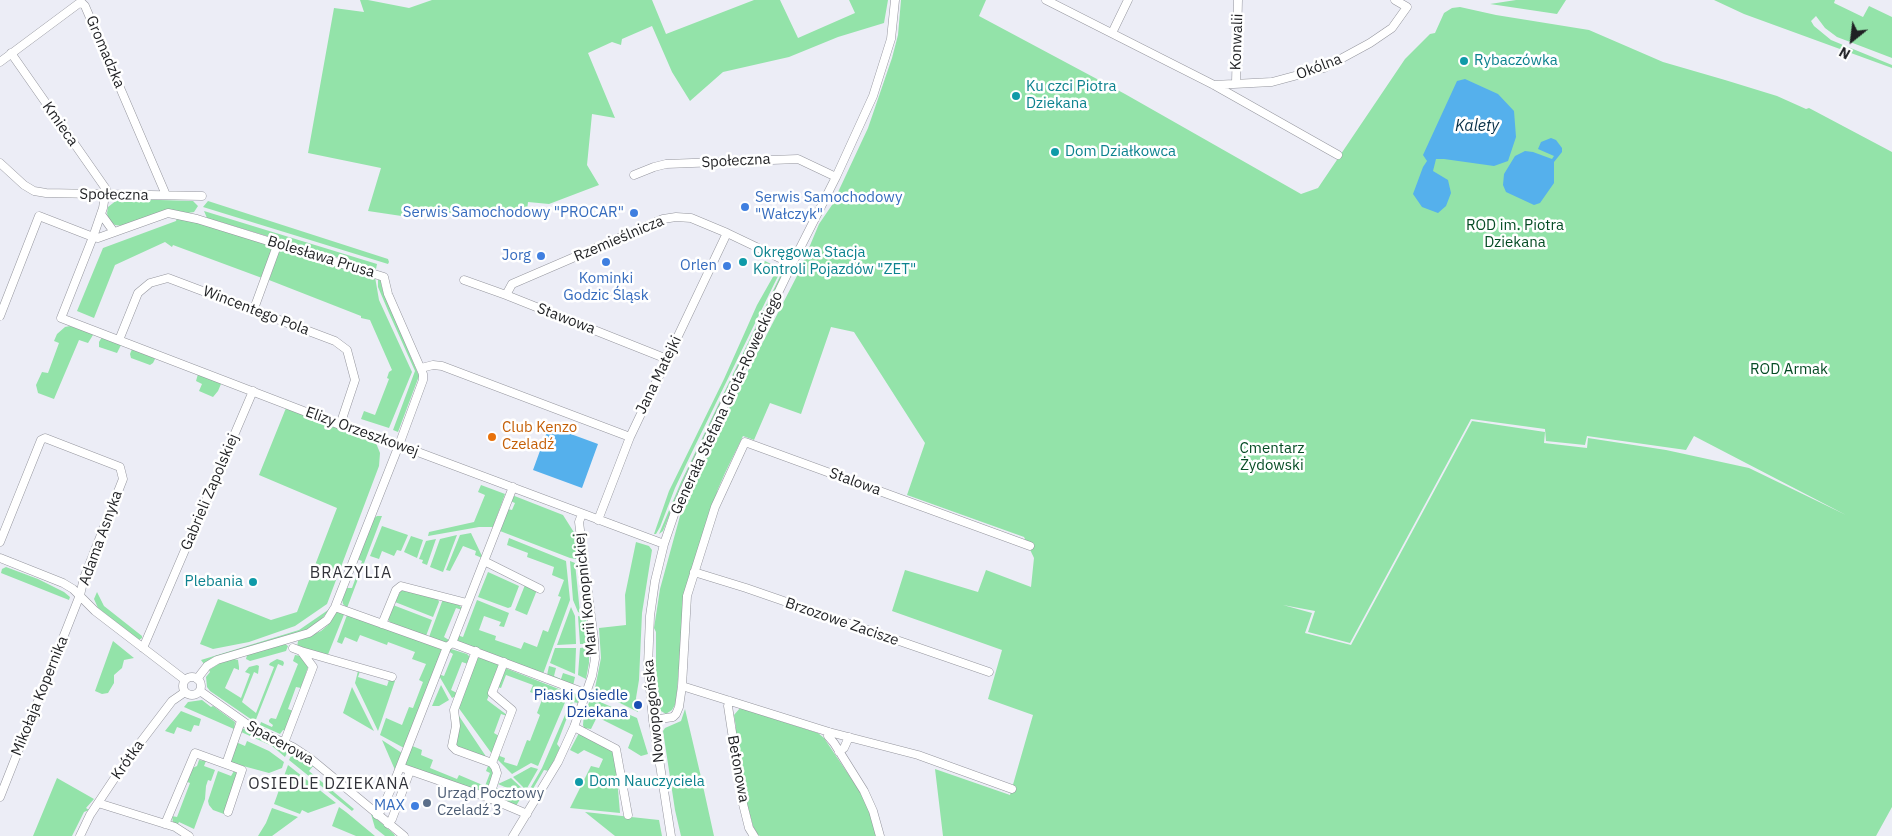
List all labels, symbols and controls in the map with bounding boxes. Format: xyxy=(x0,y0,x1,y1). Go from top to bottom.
street label: Gromadzka xyxy=(82,13,128,91)
street label: Konwalii xyxy=(1227,13,1247,71)
north arrow xyxy=(1827,15,1877,65)
text: N xyxy=(1836,43,1854,63)
street label: Okólna xyxy=(1294,50,1344,84)
place label: Rybaczówka xyxy=(1474,52,1558,70)
marker: Rybaczówka xyxy=(1458,55,1470,67)
place label: Ku czci Piotra Dziekana xyxy=(1026,78,1117,113)
marker: Ku czci Piotra Dziekana xyxy=(1010,90,1022,102)
street label: Kmieca xyxy=(38,98,82,150)
water label: Kalety xyxy=(1455,116,1499,136)
place label: Dom Działkowca xyxy=(1065,143,1176,161)
marker: Dom Działkowca xyxy=(1049,146,1061,158)
street label: Społeczna xyxy=(701,150,771,172)
street label: Społeczna xyxy=(79,185,149,205)
place label: Serwis Samochodowy "Wałczyk" xyxy=(755,189,902,224)
marker: Serwis Samochodowy "Wałczyk" xyxy=(739,201,751,213)
place label: Serwis Samochodowy "PROCAR" xyxy=(403,204,624,222)
marker: Serwis Samochodowy "PROCAR" xyxy=(628,207,640,219)
street label: Rzemieślnicza xyxy=(571,212,667,266)
park label: ROD im. Piotra Dziekana xyxy=(1466,217,1564,252)
street label: Bolesława Prusa xyxy=(265,232,377,282)
place label: Okręgowa Stacja Kontroli Pojazdów "ZET" xyxy=(753,244,916,279)
place label: Jorg xyxy=(502,247,531,265)
marker: Jorg xyxy=(535,250,547,262)
marker: Kominki Godzic Śląsk xyxy=(600,256,612,268)
marker: Okręgowa Stacja Kontroli Pojazdów "ZET" xyxy=(737,256,749,268)
place label: Orlen xyxy=(680,257,717,275)
marker: Orlen xyxy=(721,260,733,272)
place label: Kominki Godzic Śląsk xyxy=(563,270,649,305)
street label: Wincentego Pola xyxy=(200,282,312,340)
street label: Generała Stefana Grota-Roweckiego xyxy=(667,289,787,517)
street label: Stawowa xyxy=(534,300,598,338)
street label: Jana Matejki xyxy=(632,333,686,417)
park label: ROD Armak xyxy=(1750,361,1828,379)
street label: Elizy Orzeszkowej xyxy=(303,403,421,461)
place label: Club Kenzo Czeladź xyxy=(502,419,577,454)
street label: Gabrieli Zapolskiej xyxy=(177,431,243,553)
marker: Club Kenzo Czeladź xyxy=(486,431,498,443)
park label: Cmentarz Żydowski xyxy=(1240,440,1304,475)
street label: Stalowa xyxy=(827,464,883,500)
street label: Adama Asnyka xyxy=(76,488,126,588)
street label: Marii Konopnickiej xyxy=(571,532,601,656)
district label: BRAZYLIA xyxy=(309,563,393,583)
place label: Plebania xyxy=(185,573,243,591)
marker: Plebania xyxy=(247,576,259,588)
street label: Brzozowe Zacisze xyxy=(783,594,901,650)
street label: Mikołaja Kopernika xyxy=(8,633,72,759)
street label: Nowopogońska xyxy=(640,658,668,764)
place label: Piaski Osiedle Dziekana xyxy=(534,687,628,722)
marker: Piaski Osiedle Dziekana xyxy=(632,699,644,711)
street label: Spacerowa xyxy=(243,717,317,769)
street label: Betonowa xyxy=(723,734,753,804)
street label: Krótka xyxy=(108,737,148,783)
place label: Dom Nauczyciela xyxy=(589,773,705,791)
district label: OSIEDLE DZIEKANA xyxy=(246,774,412,794)
marker: Dom Nauczyciela xyxy=(573,776,585,788)
place label: Urząd Pocztowy Czeladź 3 xyxy=(437,785,544,820)
place label: MAX xyxy=(374,797,405,815)
marker: Urząd Pocztowy Czeladź 3 xyxy=(421,797,433,809)
marker: MAX xyxy=(409,800,421,812)

